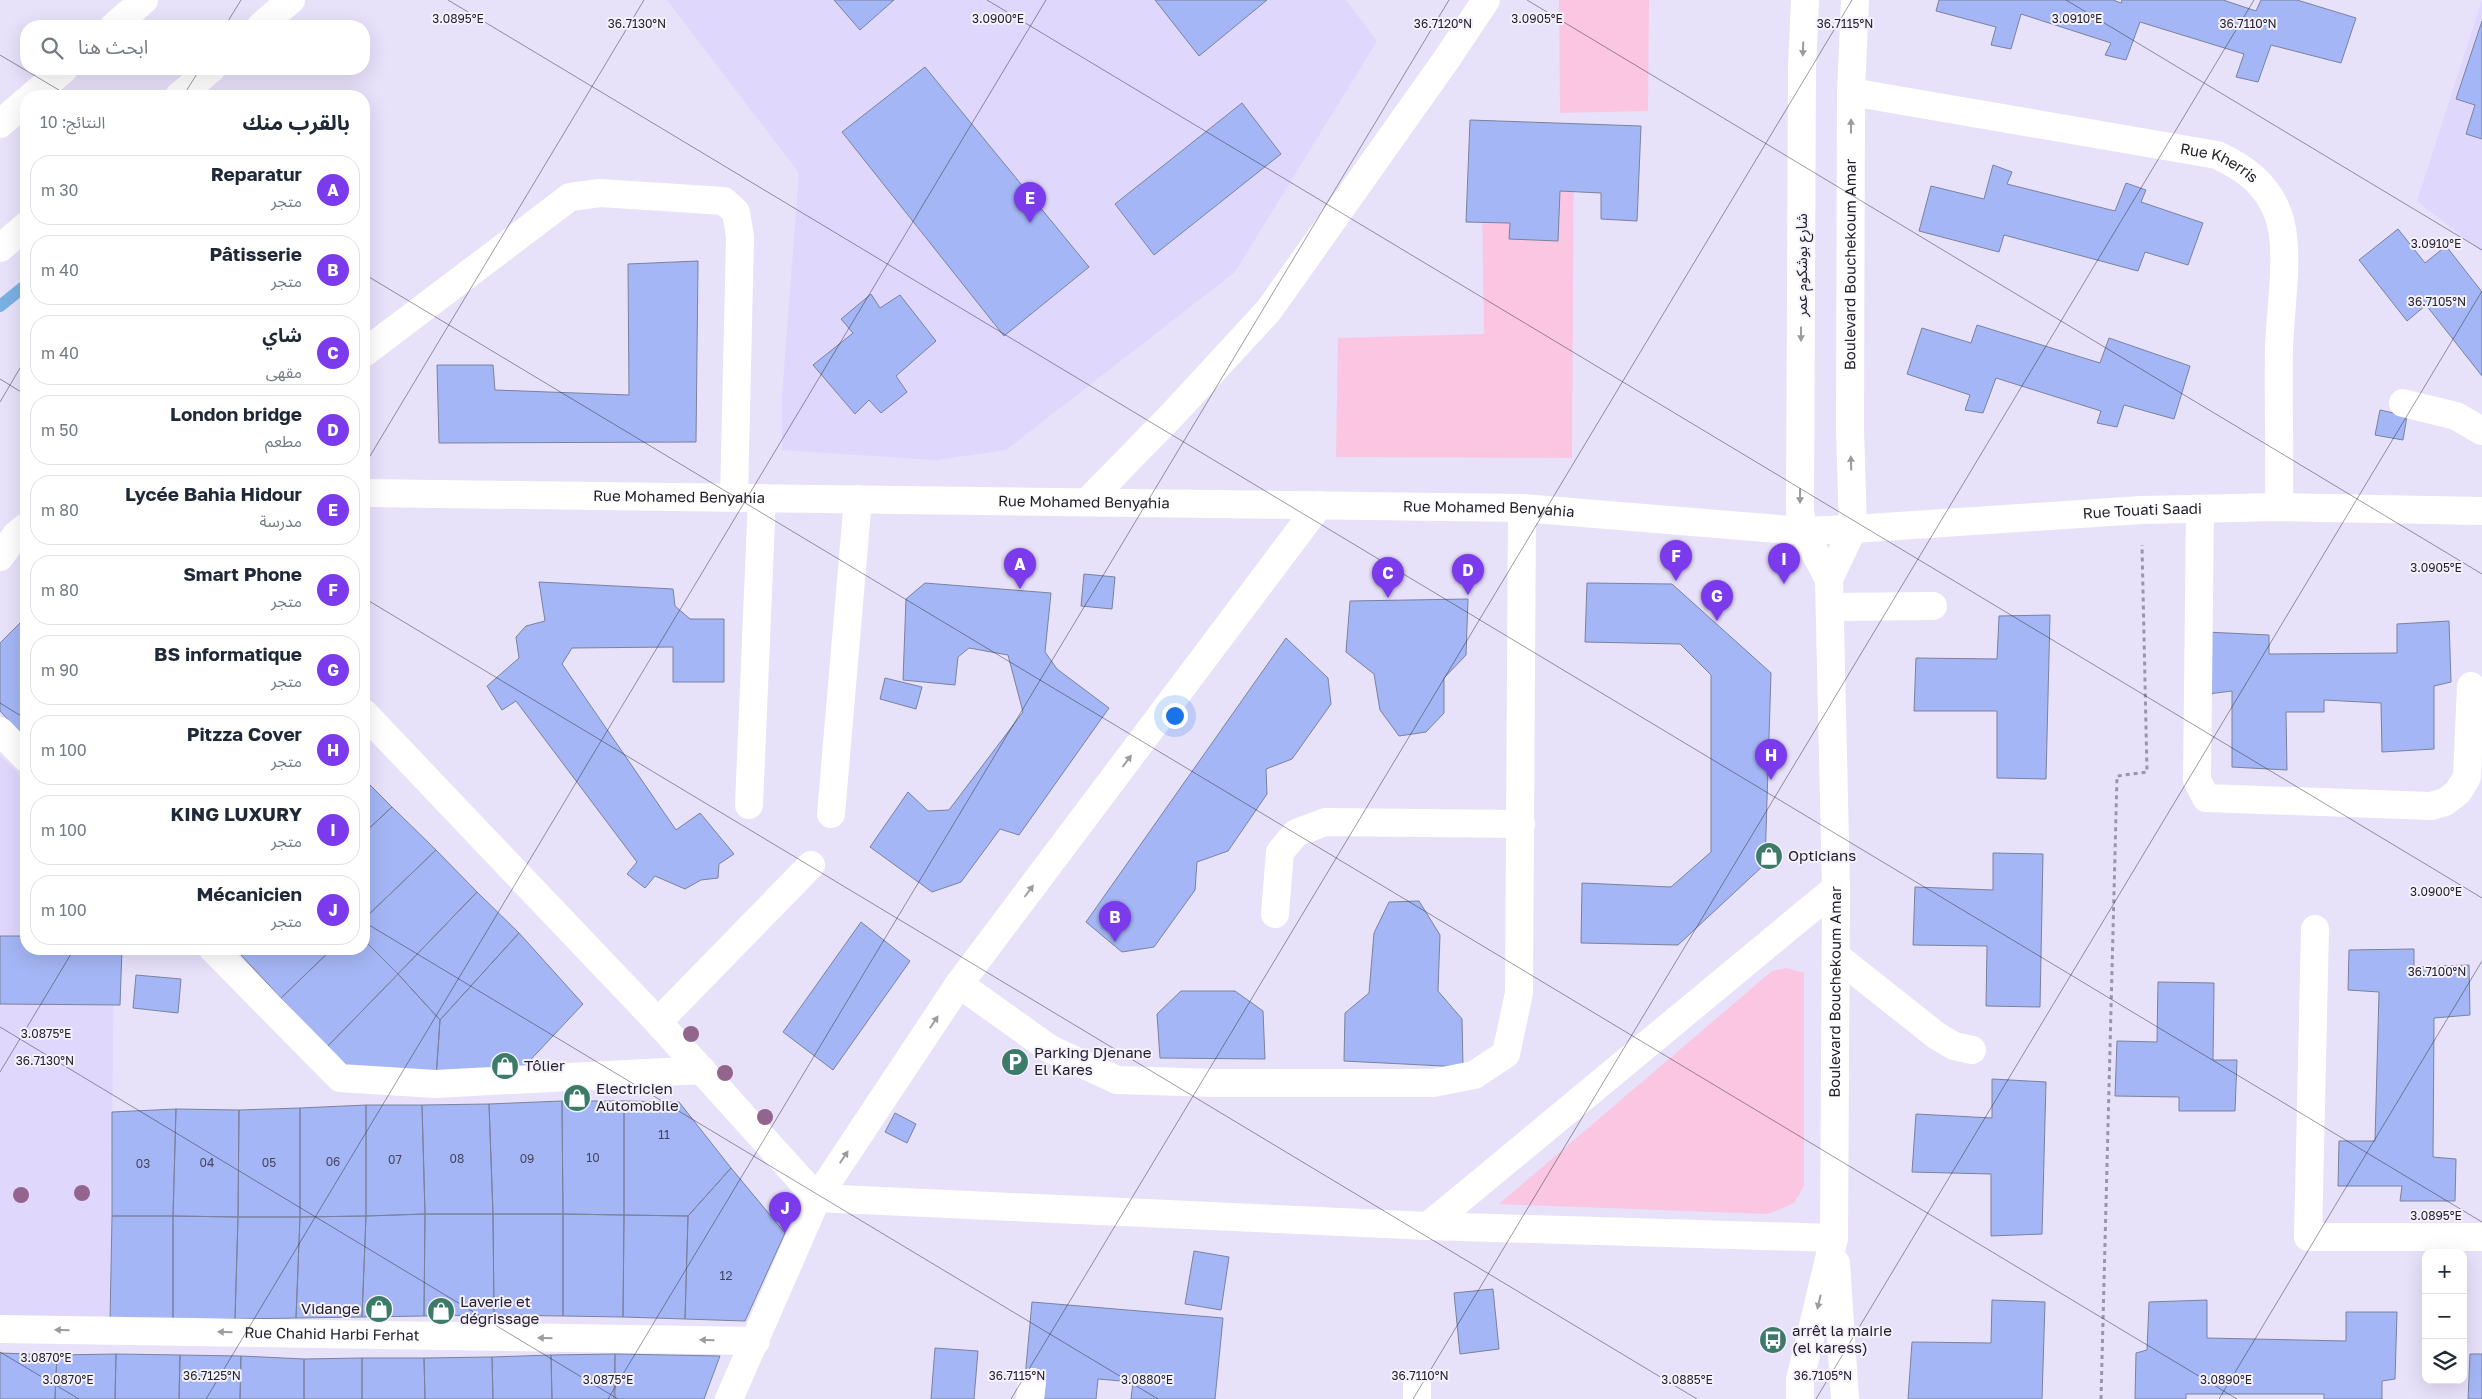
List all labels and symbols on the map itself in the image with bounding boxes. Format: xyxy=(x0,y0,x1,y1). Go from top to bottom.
text: 3.0895°E xyxy=(432,11,484,26)
text: 3.0900°E xyxy=(972,11,1024,26)
text: 3.0905°E xyxy=(1511,11,1563,26)
text: 3.0910°E xyxy=(2052,11,2102,26)
text: 36.7130°N xyxy=(608,16,666,31)
text: 36.7120°N xyxy=(1414,16,1472,31)
text: 36.7115°N xyxy=(1817,16,1873,31)
text: 36.7110°N xyxy=(2219,16,2277,31)
one-way arrow xyxy=(1799,41,1807,57)
one-way arrow xyxy=(1847,117,1855,133)
street label: Rue Kherris xyxy=(2179,139,2263,186)
street label: Boulevard Bouchekoum Amar xyxy=(1840,159,1859,370)
pin: E xyxy=(1014,182,1046,223)
street label: شارع بوشكوم عمر xyxy=(1792,213,1814,318)
text: 3.0910°E xyxy=(2411,236,2461,251)
text: 36.7105°N xyxy=(2408,294,2466,309)
one-way arrow xyxy=(1797,326,1805,342)
one-way arrow xyxy=(1847,455,1855,471)
street label: Rue Mohamed Benyahia xyxy=(593,486,765,506)
one-way arrow xyxy=(1796,488,1804,504)
street label: Rue Mohamed Benyahia xyxy=(998,491,1170,511)
street label: Rue Mohamed Benyahia xyxy=(1403,496,1576,520)
street label: Rue Touati Saadi xyxy=(2082,499,2202,522)
pin: F xyxy=(1660,540,1692,581)
pin: I xyxy=(1768,543,1800,584)
pin: A xyxy=(1004,548,1036,589)
pin: D xyxy=(1452,554,1484,595)
pin: C xyxy=(1372,557,1404,598)
text: 3.0905°E xyxy=(2410,560,2462,575)
pin: G xyxy=(1701,580,1733,621)
your location xyxy=(1162,703,1188,729)
pin: H xyxy=(1755,739,1787,780)
one-way arrow xyxy=(1122,754,1132,768)
shop icon: Opticians xyxy=(1754,841,1784,871)
place label: Opticians xyxy=(1788,846,1856,864)
one-way arrow xyxy=(1024,884,1034,898)
text: 3.0900°E xyxy=(2410,884,2462,899)
street label: Boulevard Bouchekoum Amar xyxy=(1825,886,1844,1098)
pin: B xyxy=(1099,901,1131,942)
text: 36.7100°N xyxy=(2408,964,2466,979)
one-way arrow xyxy=(929,1015,939,1029)
text: 3.0875°E xyxy=(21,1026,71,1041)
place label: Parking Djenane El Kares xyxy=(1034,1043,1152,1078)
parking icon: Parking Djenane El Kares xyxy=(1000,1047,1030,1077)
shop icon: Tôlier xyxy=(490,1051,520,1081)
text: 36.7130°N xyxy=(16,1053,74,1068)
place label: Tôlier xyxy=(524,1056,565,1074)
place label: Electricien Automobile xyxy=(596,1079,679,1114)
shop icon: Electricien Automobile xyxy=(562,1083,592,1113)
house number: 11 xyxy=(658,1127,670,1142)
house number: 10 xyxy=(586,1150,600,1165)
house number: 08 xyxy=(450,1151,464,1166)
house number: 09 xyxy=(520,1151,534,1166)
one-way arrow xyxy=(839,1151,849,1164)
house number: 07 xyxy=(388,1152,402,1167)
house number: 06 xyxy=(326,1154,340,1169)
house number: 04 xyxy=(200,1155,214,1170)
house number: 05 xyxy=(262,1155,276,1170)
house number: 03 xyxy=(136,1156,150,1171)
pin: J xyxy=(769,1192,801,1233)
text: 3.0895°E xyxy=(2410,1208,2462,1223)
house number: 12 xyxy=(720,1268,732,1283)
place label: Laverie et dégrissage xyxy=(460,1292,540,1327)
shop icon: Vidange xyxy=(364,1294,394,1324)
one-way arrow xyxy=(1815,1295,1823,1310)
shop icon: Laverie et dégrissage xyxy=(426,1296,456,1326)
place label: Vidange xyxy=(301,1299,360,1317)
place label: arrêt la mairie (el karess) xyxy=(1792,1321,1892,1356)
street label: Rue Chahid Harbi Ferhat xyxy=(244,1323,420,1344)
bus stop icon: arrêt la mairie (el karess) xyxy=(1758,1325,1788,1355)
one-way arrow xyxy=(54,1326,70,1334)
one-way arrow xyxy=(217,1328,233,1336)
one-way arrow xyxy=(536,1333,552,1341)
one-way arrow xyxy=(699,1336,715,1344)
text: 3.0870°E xyxy=(20,1350,72,1365)
text: 36.7125°N xyxy=(183,1368,241,1383)
text: 36.7115°N xyxy=(989,1368,1045,1383)
text: 36.7110°N xyxy=(1391,1368,1449,1383)
text: 36.7105°N xyxy=(1794,1368,1852,1383)
text: 3.0870°E xyxy=(42,1372,94,1387)
text: 3.0875°E xyxy=(583,1372,633,1387)
text: 3.0880°E xyxy=(1121,1372,1173,1387)
text: 3.0885°E xyxy=(1661,1372,1713,1387)
text: 3.0890°E xyxy=(2200,1372,2252,1387)

